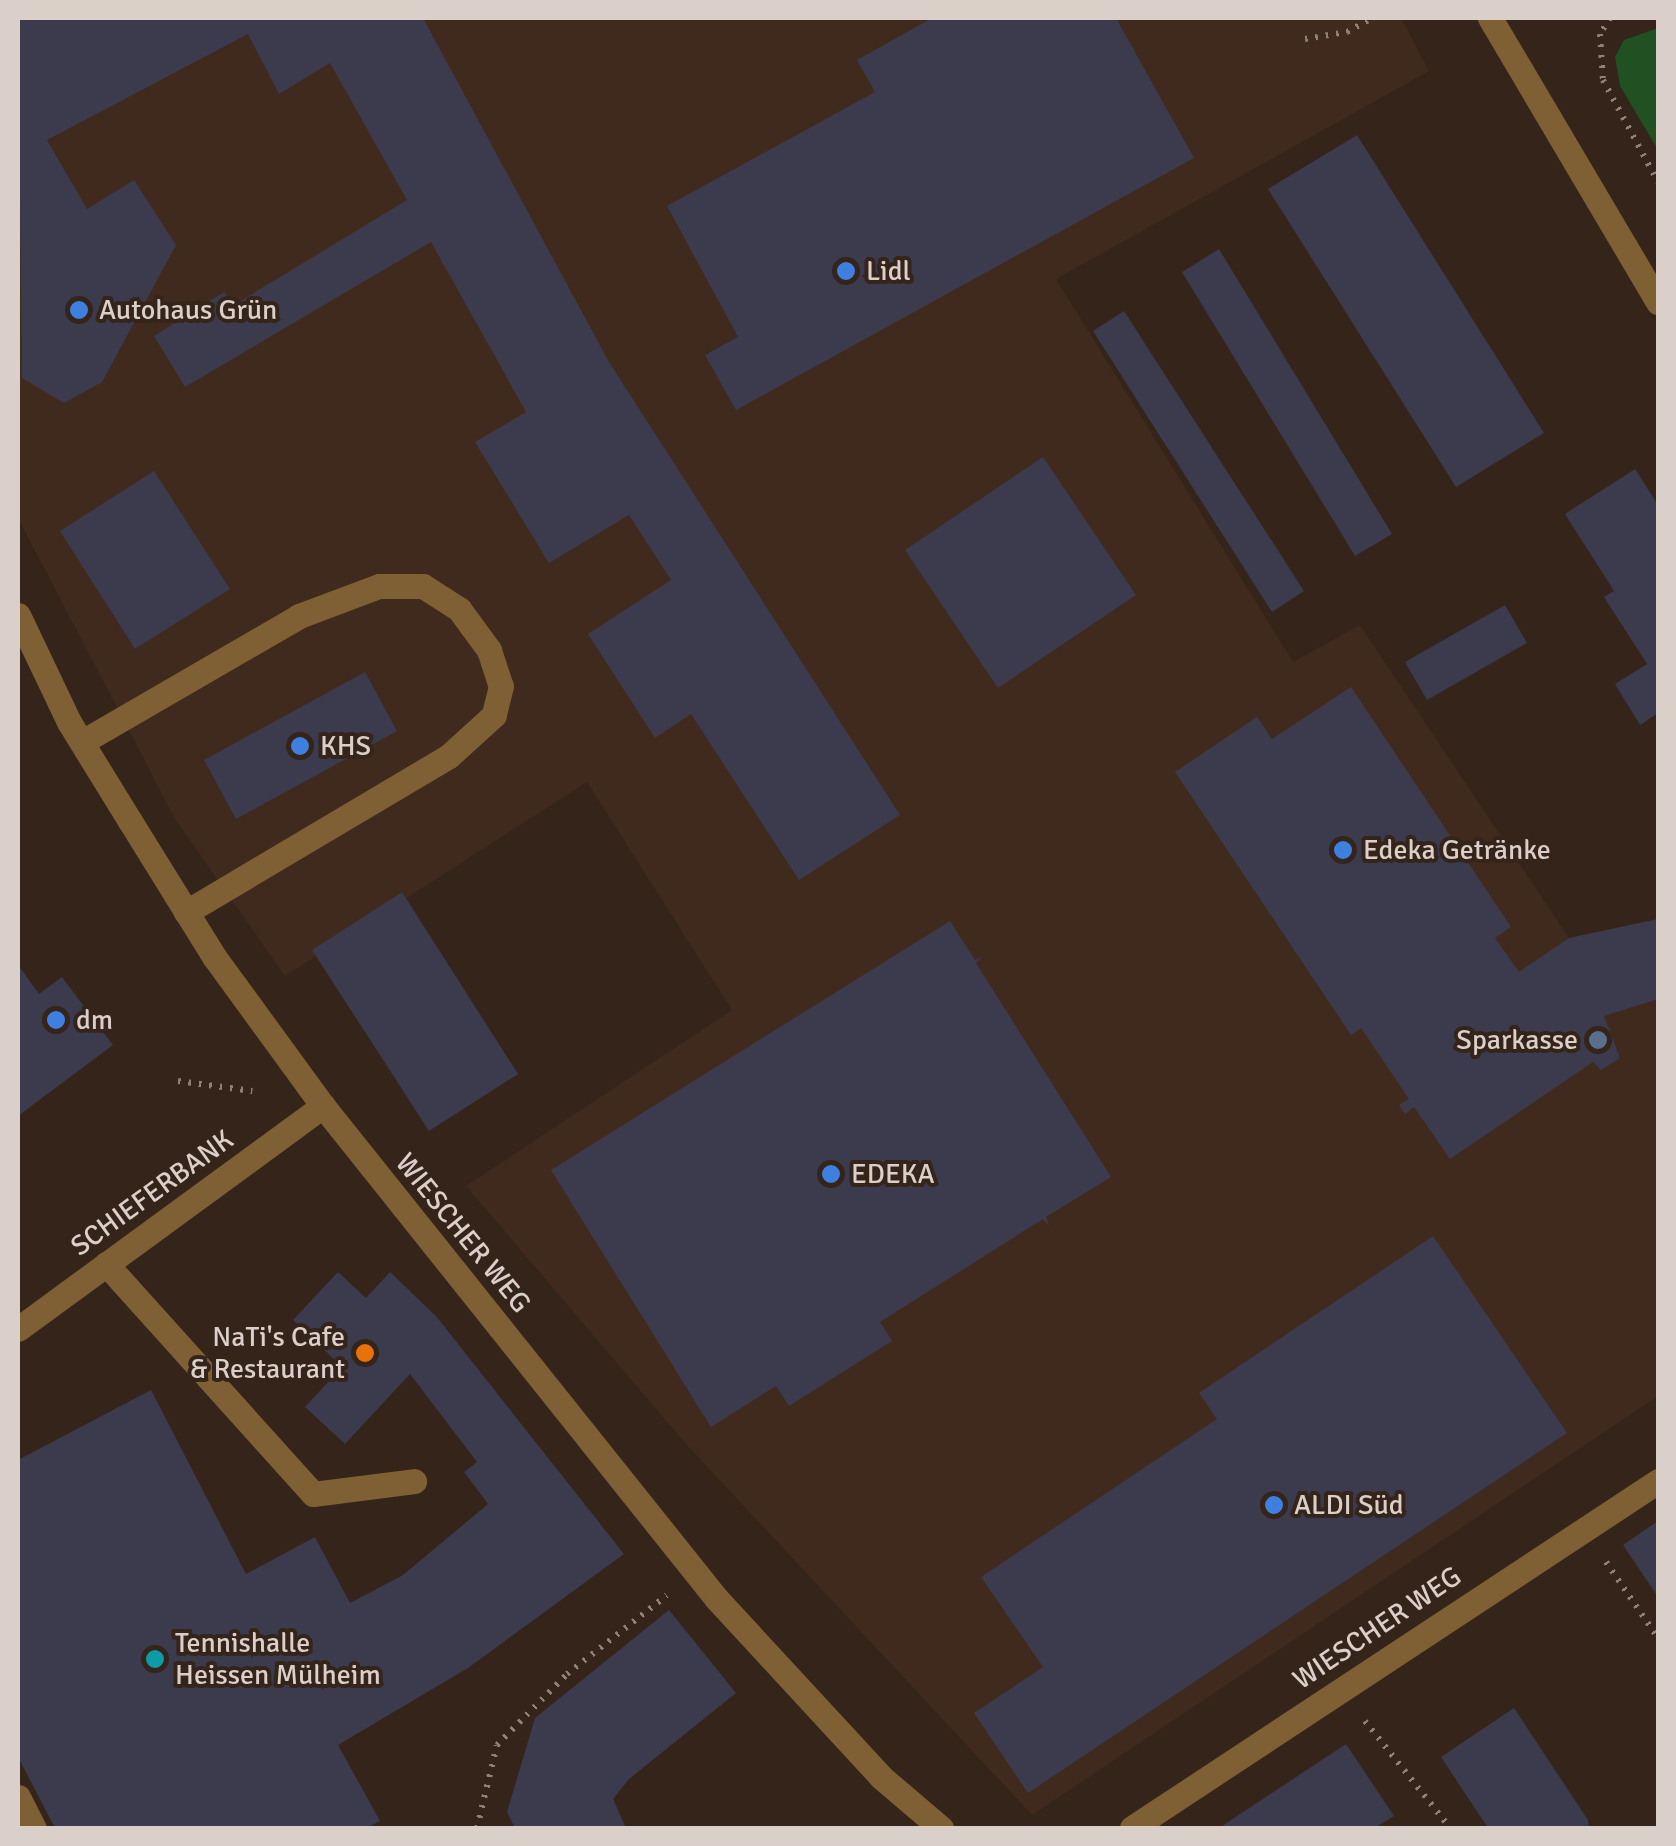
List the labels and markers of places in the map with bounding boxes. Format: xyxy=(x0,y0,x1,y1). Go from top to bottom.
place label: Lidl xyxy=(866,254,911,288)
marker: Lidl xyxy=(835,260,857,282)
place label: Autohaus Grün xyxy=(99,293,277,327)
marker: Autohaus Grün xyxy=(68,299,90,321)
place label: KHS xyxy=(320,729,371,763)
marker: KHS xyxy=(289,735,311,757)
place label: Edeka Getränke xyxy=(1363,833,1551,867)
marker: Edeka Getränke xyxy=(1332,839,1354,861)
place label: dm xyxy=(76,1003,113,1037)
marker: dm xyxy=(45,1009,67,1031)
place label: Sparkasse xyxy=(1456,1023,1578,1057)
marker: Sparkasse xyxy=(1587,1029,1609,1051)
place label: EDEKA xyxy=(851,1157,935,1191)
marker: EDEKA xyxy=(820,1163,842,1185)
place label: NaTi's Cafe & Restaurant xyxy=(190,1320,345,1386)
marker: NaTi's Cafe & Restaurant xyxy=(354,1342,376,1364)
place label: ALDI Süd xyxy=(1294,1488,1404,1522)
marker: ALDI Süd xyxy=(1263,1494,1285,1516)
place label: Tennishalle Heissen Mülheim xyxy=(175,1626,381,1692)
marker: Tennishalle Heissen Mülheim xyxy=(144,1648,166,1670)

